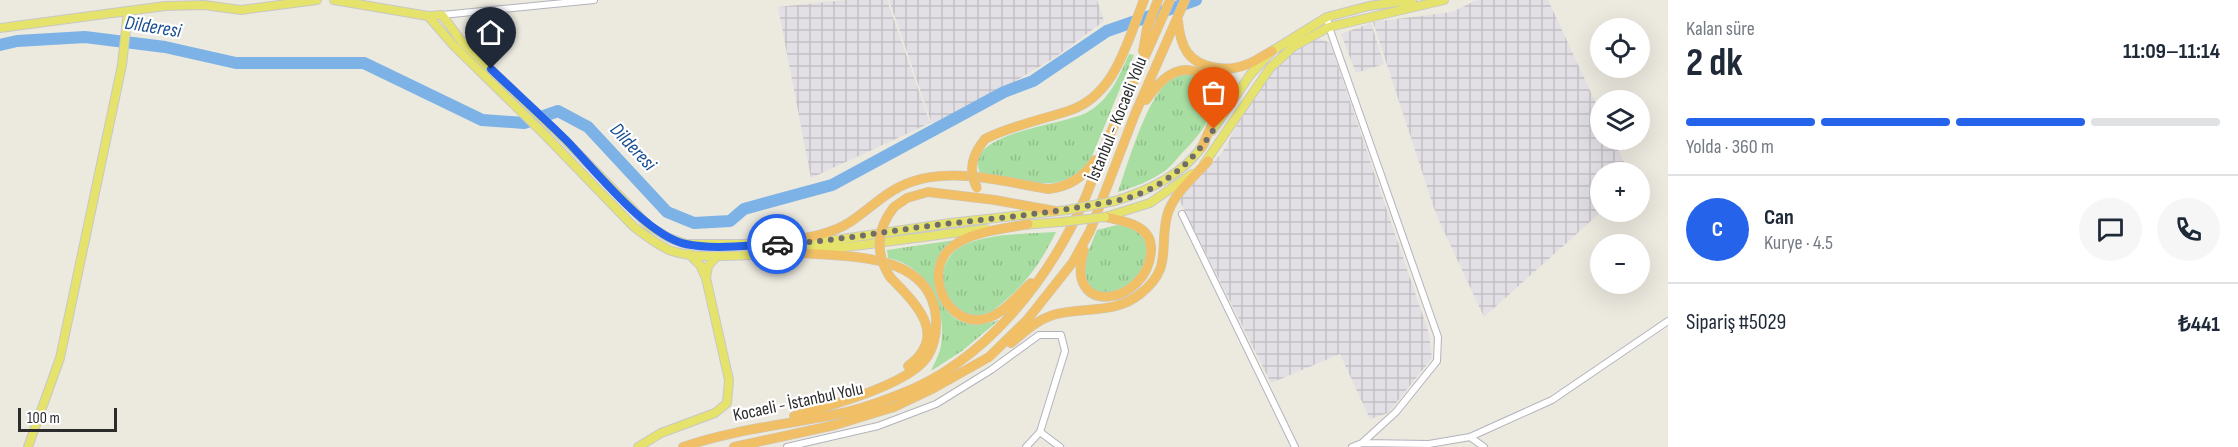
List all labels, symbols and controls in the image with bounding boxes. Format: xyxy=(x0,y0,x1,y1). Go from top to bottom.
pin xyxy=(465,7,516,69)
water label: Dilderesi xyxy=(123,11,184,43)
icon: home xyxy=(474,16,507,49)
text: Kalan süre xyxy=(1686,17,1755,41)
map controls xyxy=(1590,18,1650,294)
button: locate xyxy=(1590,18,1650,78)
text: 11:09–11:14 xyxy=(2123,38,2220,65)
text: 2 dk xyxy=(1686,40,1743,87)
street label: İstanbul - Kocaeli Yolu xyxy=(1083,54,1151,184)
pin xyxy=(1188,67,1239,129)
icon: bag xyxy=(1197,76,1230,109)
button: layers xyxy=(1590,90,1650,150)
water label: Dilderesi xyxy=(605,118,662,177)
text: Yolda · 360 m xyxy=(1686,135,1774,159)
button: + xyxy=(1590,162,1650,222)
button: chat xyxy=(2079,198,2142,261)
button: phone xyxy=(2157,198,2220,261)
text: Can xyxy=(1764,204,1794,231)
courier xyxy=(747,214,807,274)
text: C xyxy=(1712,216,1723,243)
icon: car xyxy=(761,228,794,261)
text: Kurye · 4.5 xyxy=(1764,231,1833,255)
button: − xyxy=(1590,234,1650,294)
text: Sipariş #5029 xyxy=(1686,309,1786,336)
text: ₺441 xyxy=(2178,311,2220,338)
street label: Kocaeli - İstanbul Yolu xyxy=(731,378,865,426)
scale bar xyxy=(18,405,117,432)
text: 100 m xyxy=(27,409,60,428)

